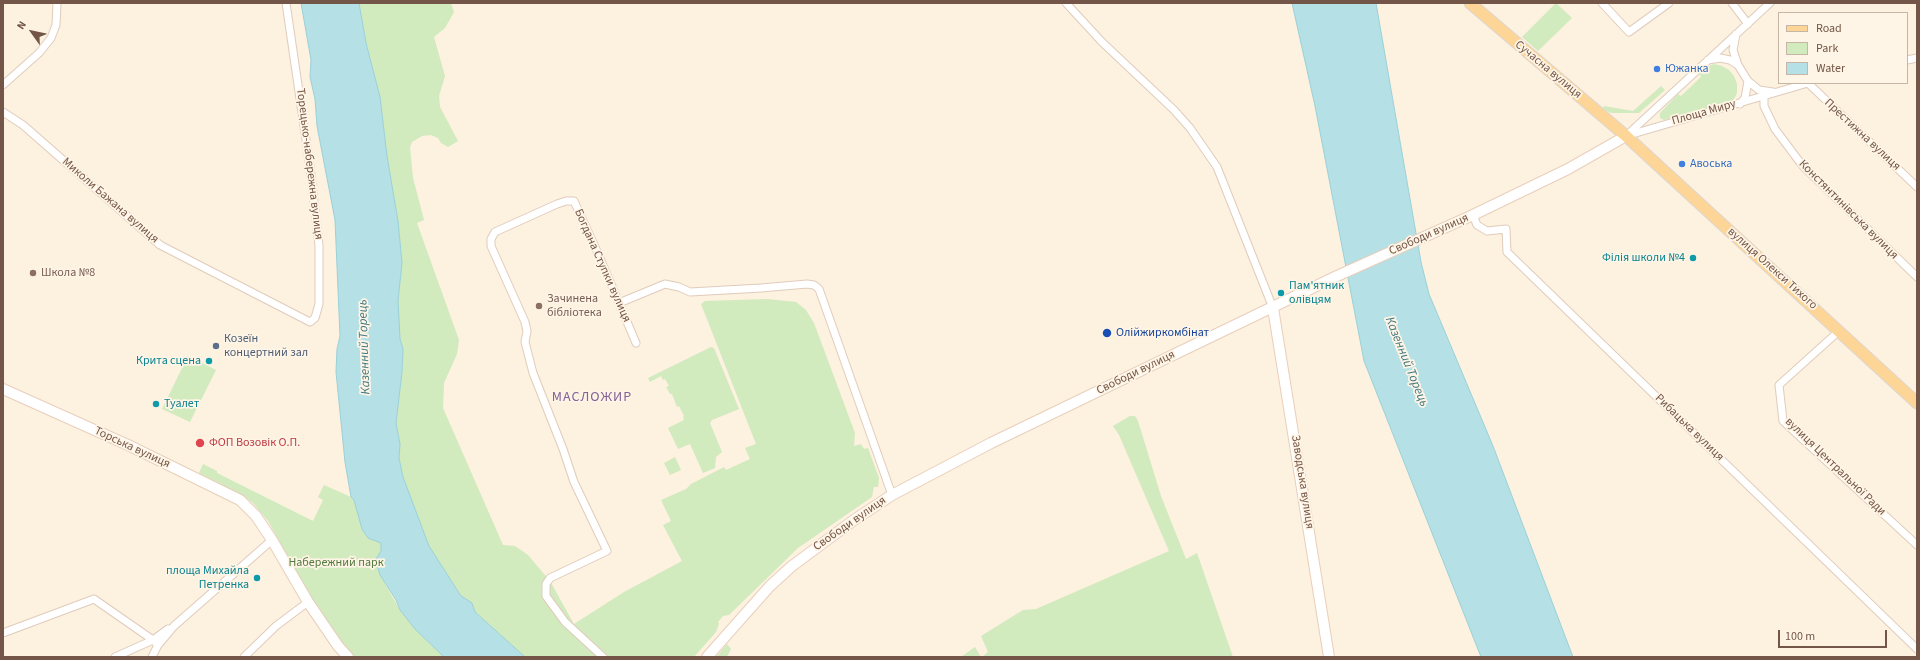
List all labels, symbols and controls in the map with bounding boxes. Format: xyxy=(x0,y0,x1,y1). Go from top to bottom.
north arrow xyxy=(12,12,52,52)
legend xyxy=(1778,12,1908,84)
text: N xyxy=(13,18,30,32)
text: Road xyxy=(1816,20,1842,37)
street label: Сучасна вулиця xyxy=(1512,38,1584,102)
text: Park xyxy=(1816,40,1838,57)
text: Water xyxy=(1816,60,1845,77)
place label: Южанка xyxy=(1665,62,1709,76)
marker: Южанка xyxy=(1652,64,1662,74)
street label: Торецько-набережна вулиця xyxy=(293,88,325,240)
street label: Престижна вулиця xyxy=(1821,96,1903,174)
street label: Площа Миру xyxy=(1670,97,1738,129)
street label: Миколи Бажана вулиця xyxy=(59,155,161,247)
place label: Авоська xyxy=(1690,157,1732,171)
street label: Констянтинівська вулиця xyxy=(1795,157,1901,263)
marker: Авоська xyxy=(1677,159,1687,169)
street label: Богдана Ступки вулиця xyxy=(571,207,633,325)
street label: Свободи вулиця xyxy=(1387,211,1471,259)
street label: вулиця Олекси Тихого xyxy=(1724,225,1820,313)
place label: Філія школи №4 xyxy=(1602,251,1685,265)
marker: Філія школи №4 xyxy=(1688,253,1698,263)
place label: Школа №8 xyxy=(41,266,95,280)
marker: Школа №8 xyxy=(28,268,38,278)
place label: Пам'ятник олівцям xyxy=(1289,279,1344,307)
marker: Пам'ятник олівцям xyxy=(1276,288,1286,298)
place label: Зачинена бібліотека xyxy=(547,292,602,320)
water label: Казенний Торець xyxy=(356,299,374,395)
marker: Зачинена бібліотека xyxy=(534,301,544,311)
water label: Казенний Торець xyxy=(1381,315,1431,409)
place label: Олійжиркомбiнат xyxy=(1116,326,1209,340)
marker: Олійжиркомбiнат xyxy=(1101,327,1113,339)
place label: Козеїн концертний зал xyxy=(224,332,308,360)
marker: Козеїн концертний зал xyxy=(211,341,221,351)
street label: Свободи вулиця xyxy=(1094,348,1178,398)
place label: Крита сцена xyxy=(136,354,201,368)
marker: Крита сцена xyxy=(204,356,214,366)
district label: МАСЛОЖИР xyxy=(552,390,632,406)
street label: Рибацька вулиця xyxy=(1651,391,1727,465)
place label: Туалет xyxy=(164,397,199,411)
marker: Туалет xyxy=(151,399,161,409)
street label: вулиця Центральної Ради xyxy=(1781,415,1889,519)
street label: Торська вулиця xyxy=(92,424,172,472)
street label: Заводська вулиця xyxy=(1287,434,1317,530)
place label: ФОП Возовік О.П. xyxy=(209,436,300,450)
marker: ФОП Возовік О.П. xyxy=(194,437,206,449)
street label: Свободи вулиця xyxy=(811,494,889,554)
park label: Набережний парк xyxy=(288,556,384,570)
place label: площа Михайла Петренка xyxy=(166,564,249,592)
marker: площа Михайла Петренка xyxy=(252,573,262,583)
scale bar xyxy=(1780,622,1889,648)
text: 100 m xyxy=(1785,628,1815,645)

